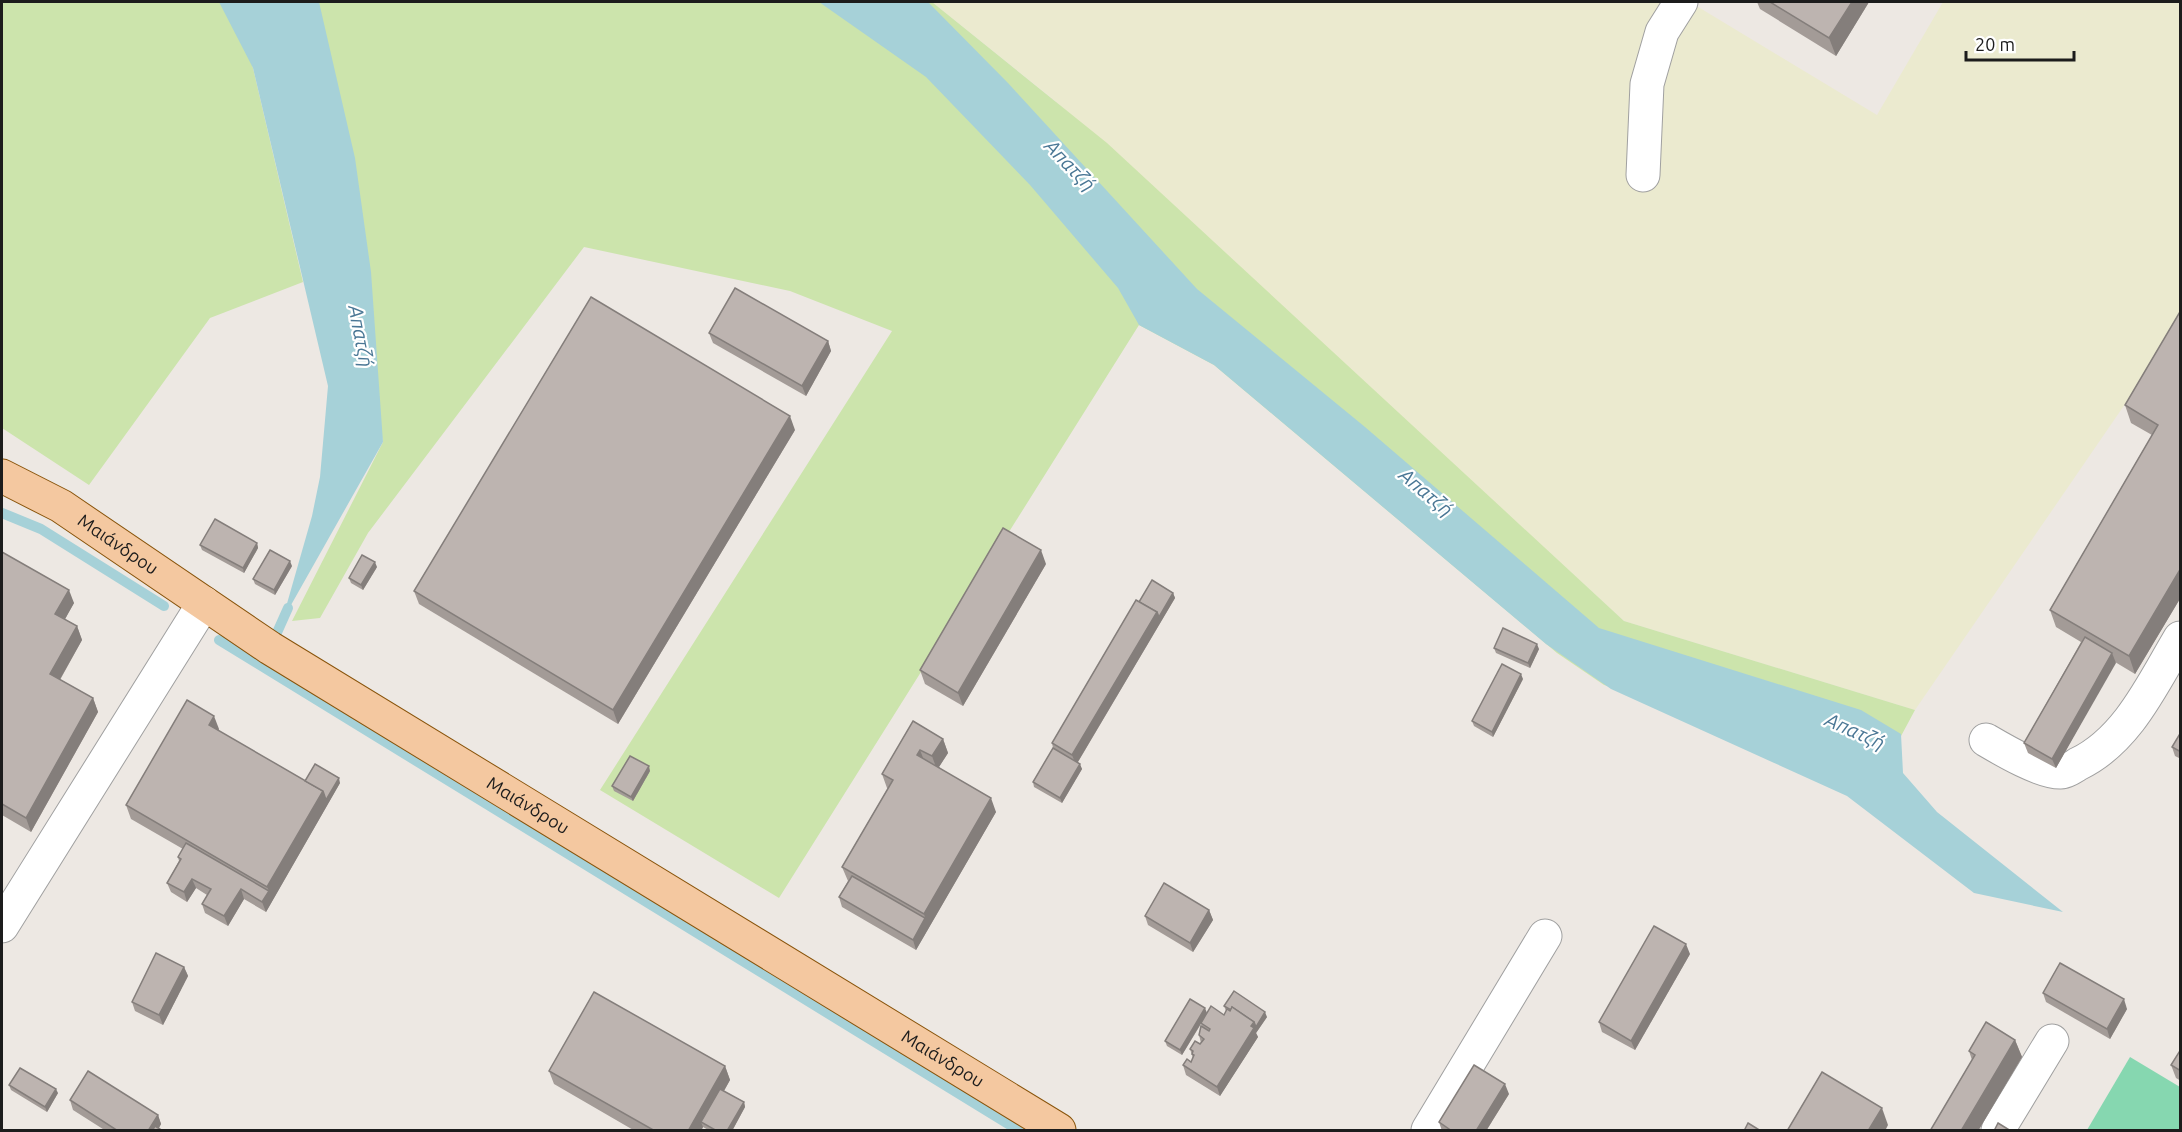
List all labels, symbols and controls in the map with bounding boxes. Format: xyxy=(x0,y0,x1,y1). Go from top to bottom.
scale bar xyxy=(1966,24,2074,62)
text: 20 m xyxy=(1975,34,2015,54)
water label: Απατζή xyxy=(1040,133,1100,195)
water label: Απατζή xyxy=(344,302,379,369)
water label: Απατζή xyxy=(1394,462,1458,521)
street label: Μαιάνδρου xyxy=(75,510,162,578)
water label: Απατζή xyxy=(1821,707,1889,754)
street label: Μαιάνδρου xyxy=(484,772,573,837)
street label: Μαιάνδρου xyxy=(898,1025,988,1091)

